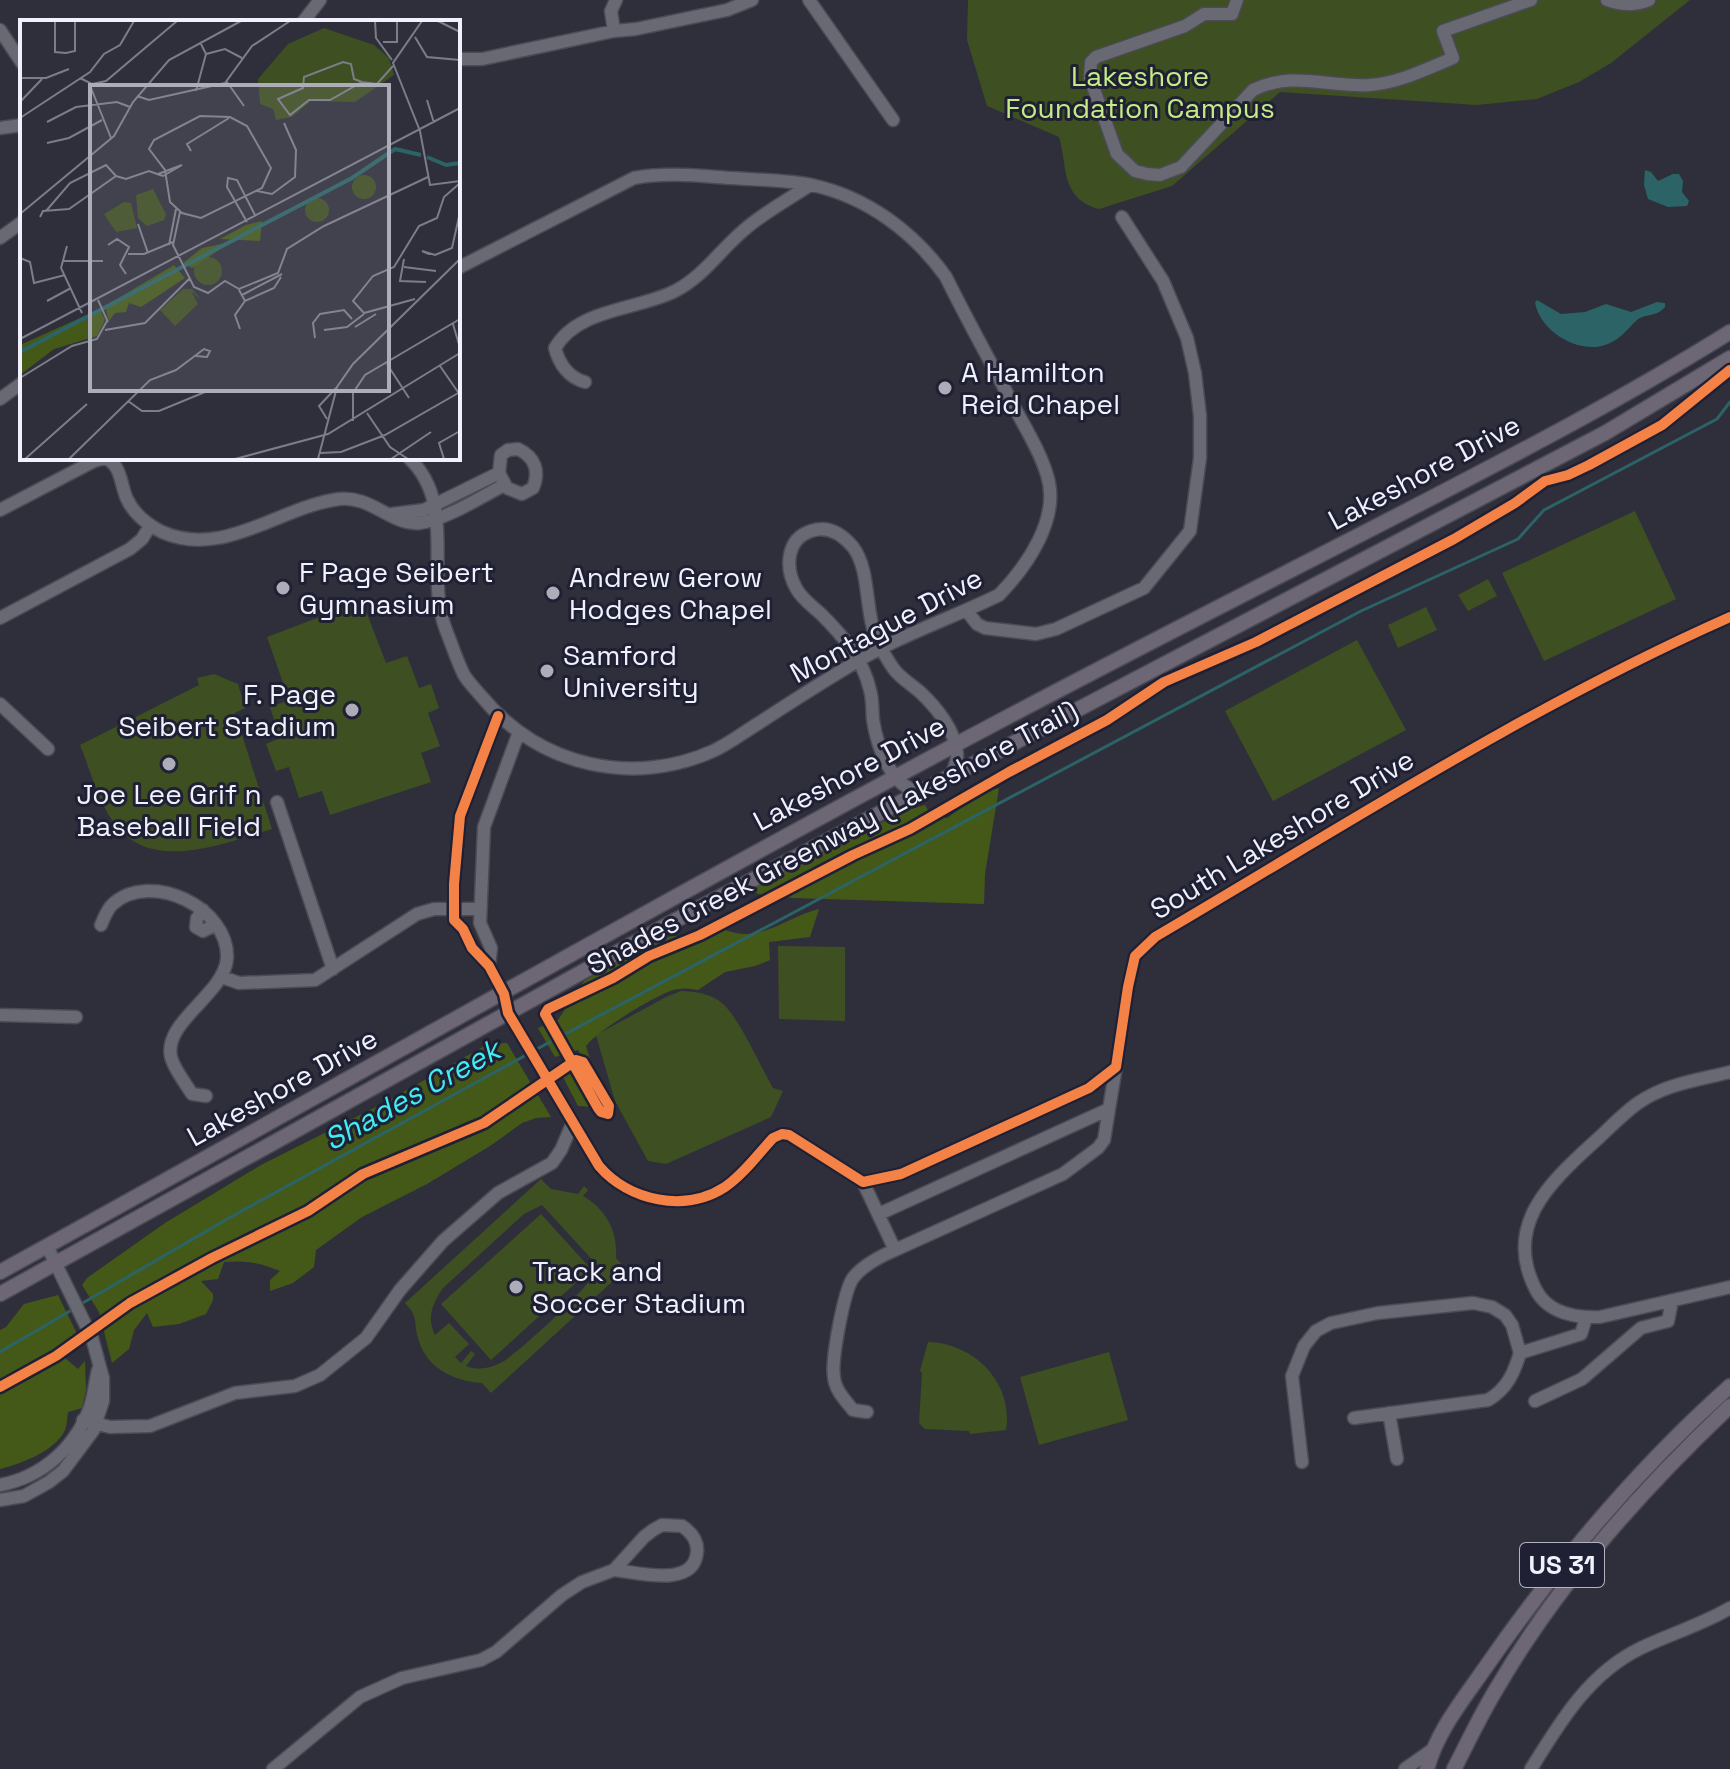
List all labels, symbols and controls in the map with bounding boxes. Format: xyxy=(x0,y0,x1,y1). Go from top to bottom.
inset map xyxy=(20,20,460,460)
park label: Lakeshore Foundation Campus xyxy=(1005,58,1275,126)
place label: A Hamilton Reid Chapel xyxy=(961,354,1120,422)
marker: A Hamilton Reid Chapel xyxy=(936,379,954,397)
street label: Lakeshore Drive xyxy=(1322,406,1526,538)
place label: F Page Seibert Gymnasium xyxy=(299,554,494,622)
place label: Andrew Gerow Hodges Chapel xyxy=(569,559,772,627)
street label: Montague Drive xyxy=(784,559,988,691)
marker: F Page Seibert Gymnasium xyxy=(274,579,292,597)
marker: Andrew Gerow Hodges Chapel xyxy=(544,584,562,602)
place label: Samford University xyxy=(563,637,699,705)
marker: Samford University xyxy=(538,662,556,680)
place label: F. Page Seibert Stadium xyxy=(118,676,336,744)
street label: Shades Creek Greenway (Lakeshore Trail) xyxy=(580,692,1084,982)
marker: F. Page Seibert Stadium xyxy=(343,701,361,719)
street label: Lakeshore Drive xyxy=(747,707,951,839)
street label: South Lakeshore Drive xyxy=(1144,741,1420,927)
marker: Joe Lee Grif n Baseball Field xyxy=(160,755,178,773)
place label: Joe Lee Grif n Baseball Field xyxy=(76,776,262,844)
street label: Lakeshore Drive xyxy=(180,1020,384,1154)
water label: Shades Creek xyxy=(317,1029,509,1159)
place label: Track and Soccer Stadium xyxy=(532,1253,746,1321)
marker: Track and Soccer Stadium xyxy=(507,1278,525,1296)
road number: US 31 xyxy=(1520,1543,1604,1587)

